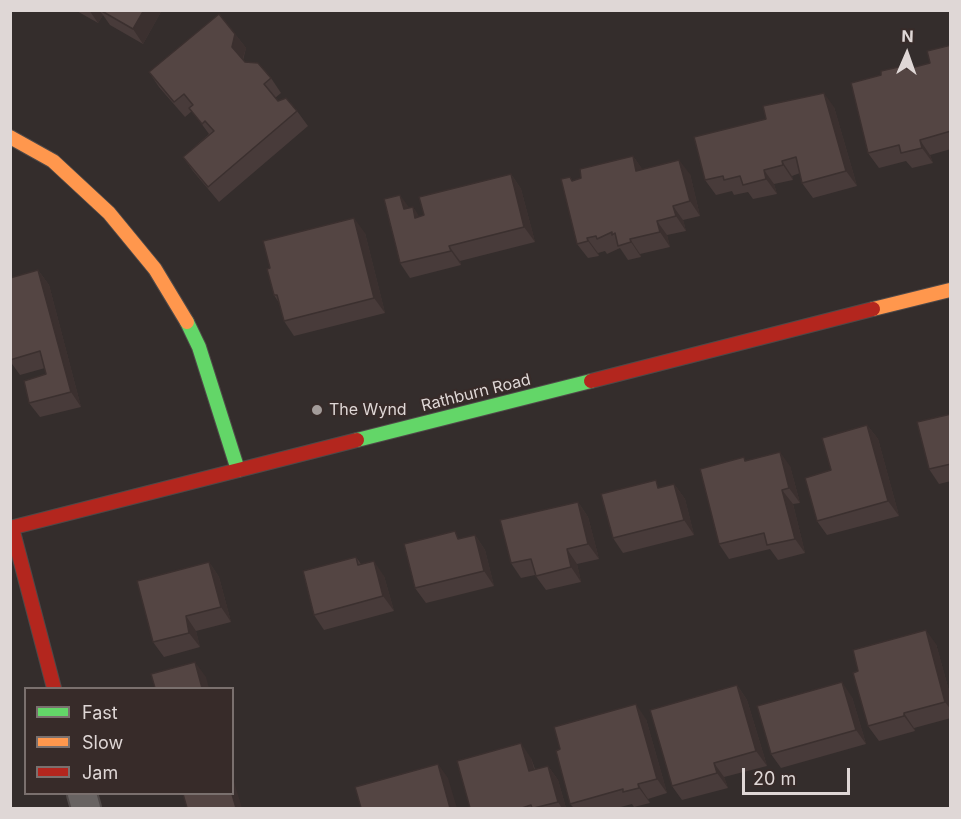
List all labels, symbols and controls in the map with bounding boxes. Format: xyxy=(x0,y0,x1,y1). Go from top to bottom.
north arrow xyxy=(877,24,937,84)
text: N xyxy=(901,26,914,46)
street label: Rathburn Road xyxy=(419,370,533,416)
place label: The Wynd xyxy=(329,400,407,420)
marker: The Wynd xyxy=(310,403,324,417)
legend xyxy=(24,687,234,795)
text: Fast xyxy=(82,702,118,723)
text: Slow xyxy=(82,732,123,753)
scale bar xyxy=(745,756,853,794)
text: Jam xyxy=(82,762,118,783)
text: 20 m xyxy=(753,768,796,789)

